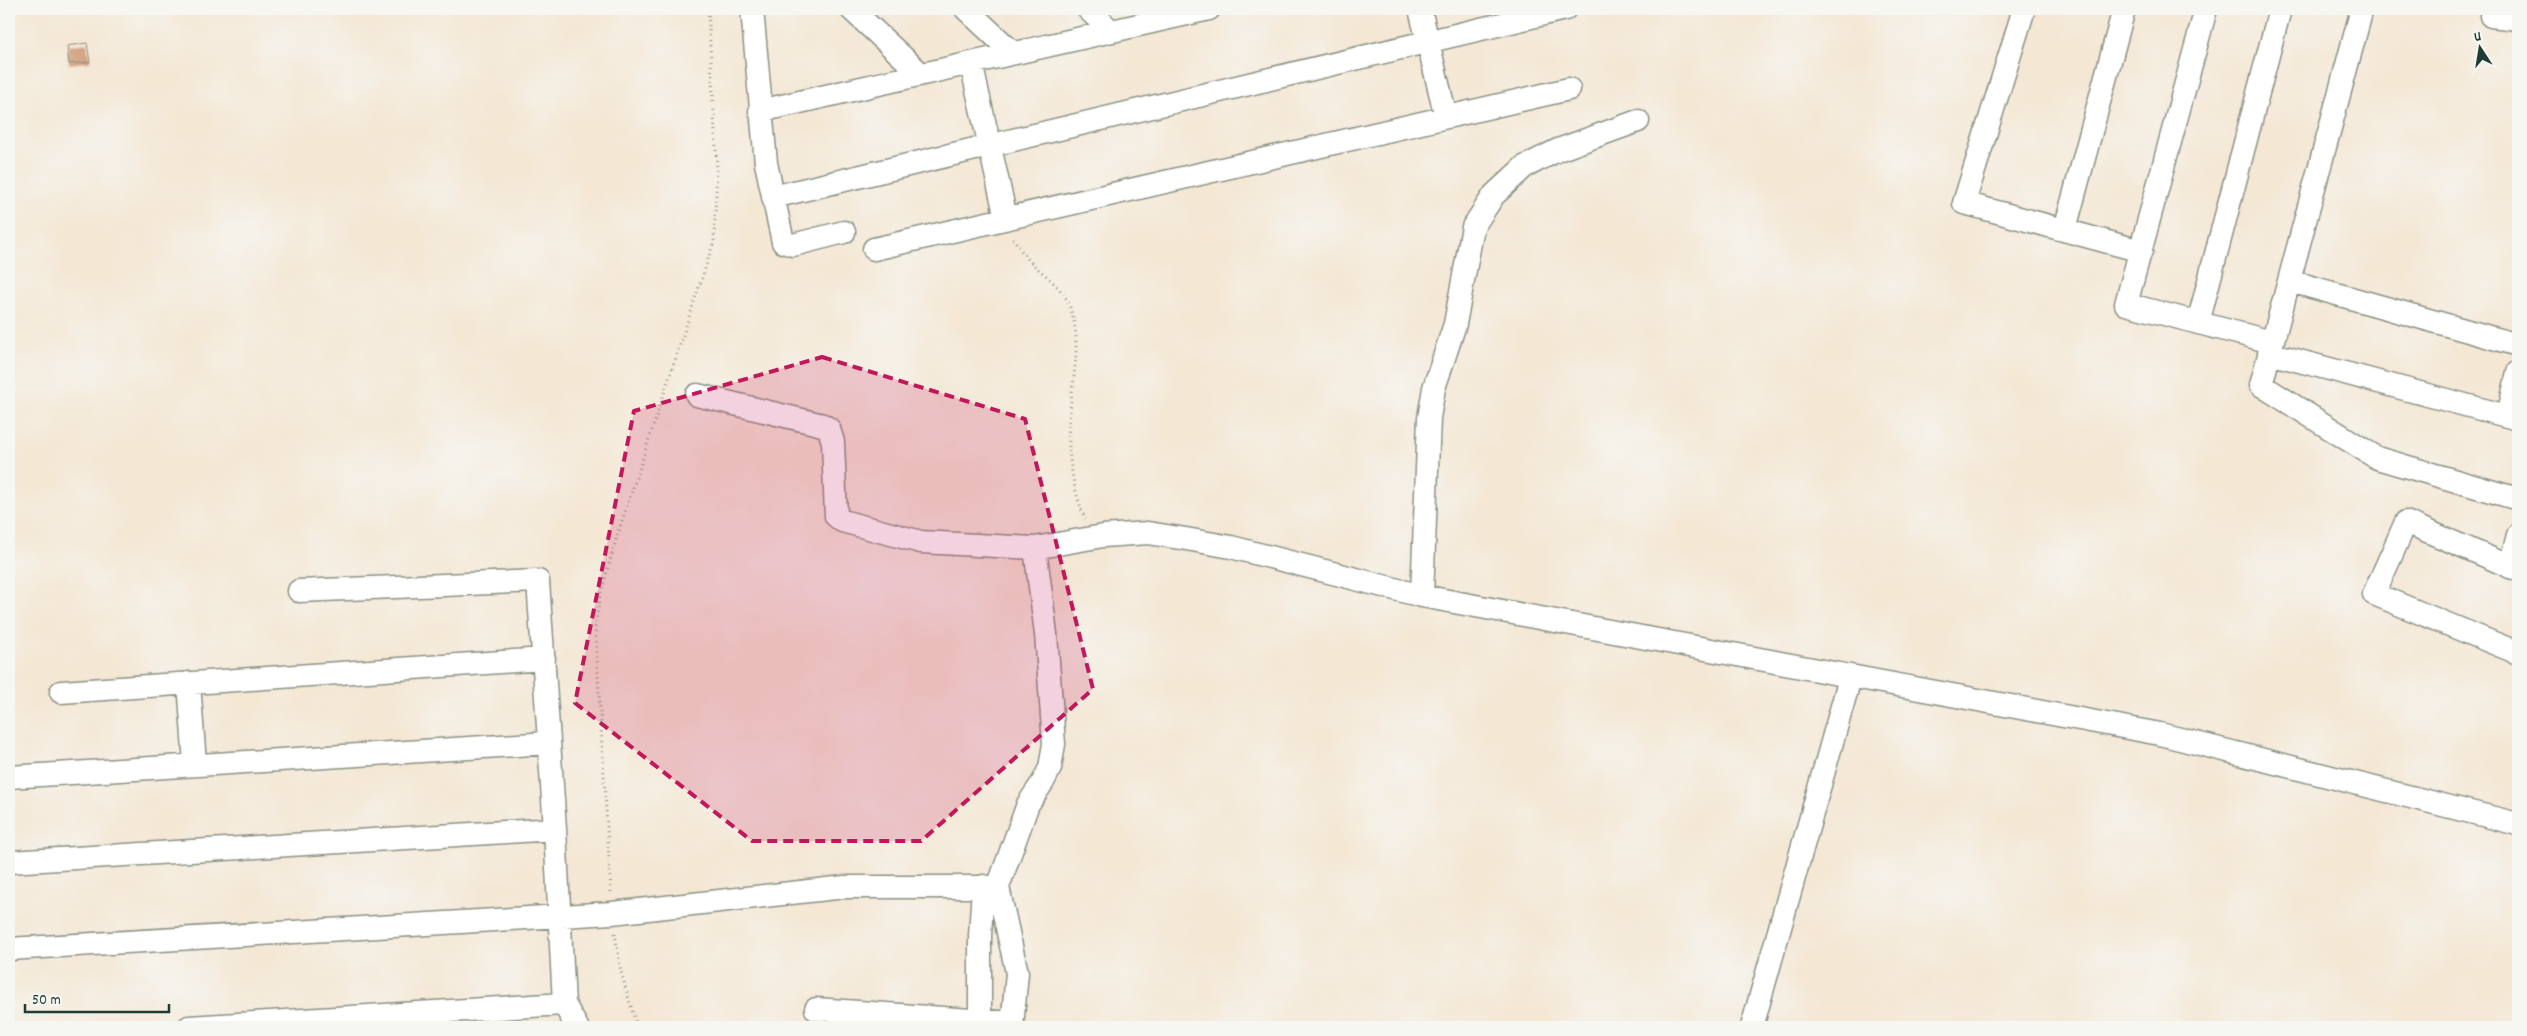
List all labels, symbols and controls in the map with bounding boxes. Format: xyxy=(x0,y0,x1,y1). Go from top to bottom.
north arrow xyxy=(2454,22,2504,72)
text: U xyxy=(2472,27,2483,48)
scale bar xyxy=(25,981,169,1013)
text: 50 m xyxy=(32,990,61,1012)

